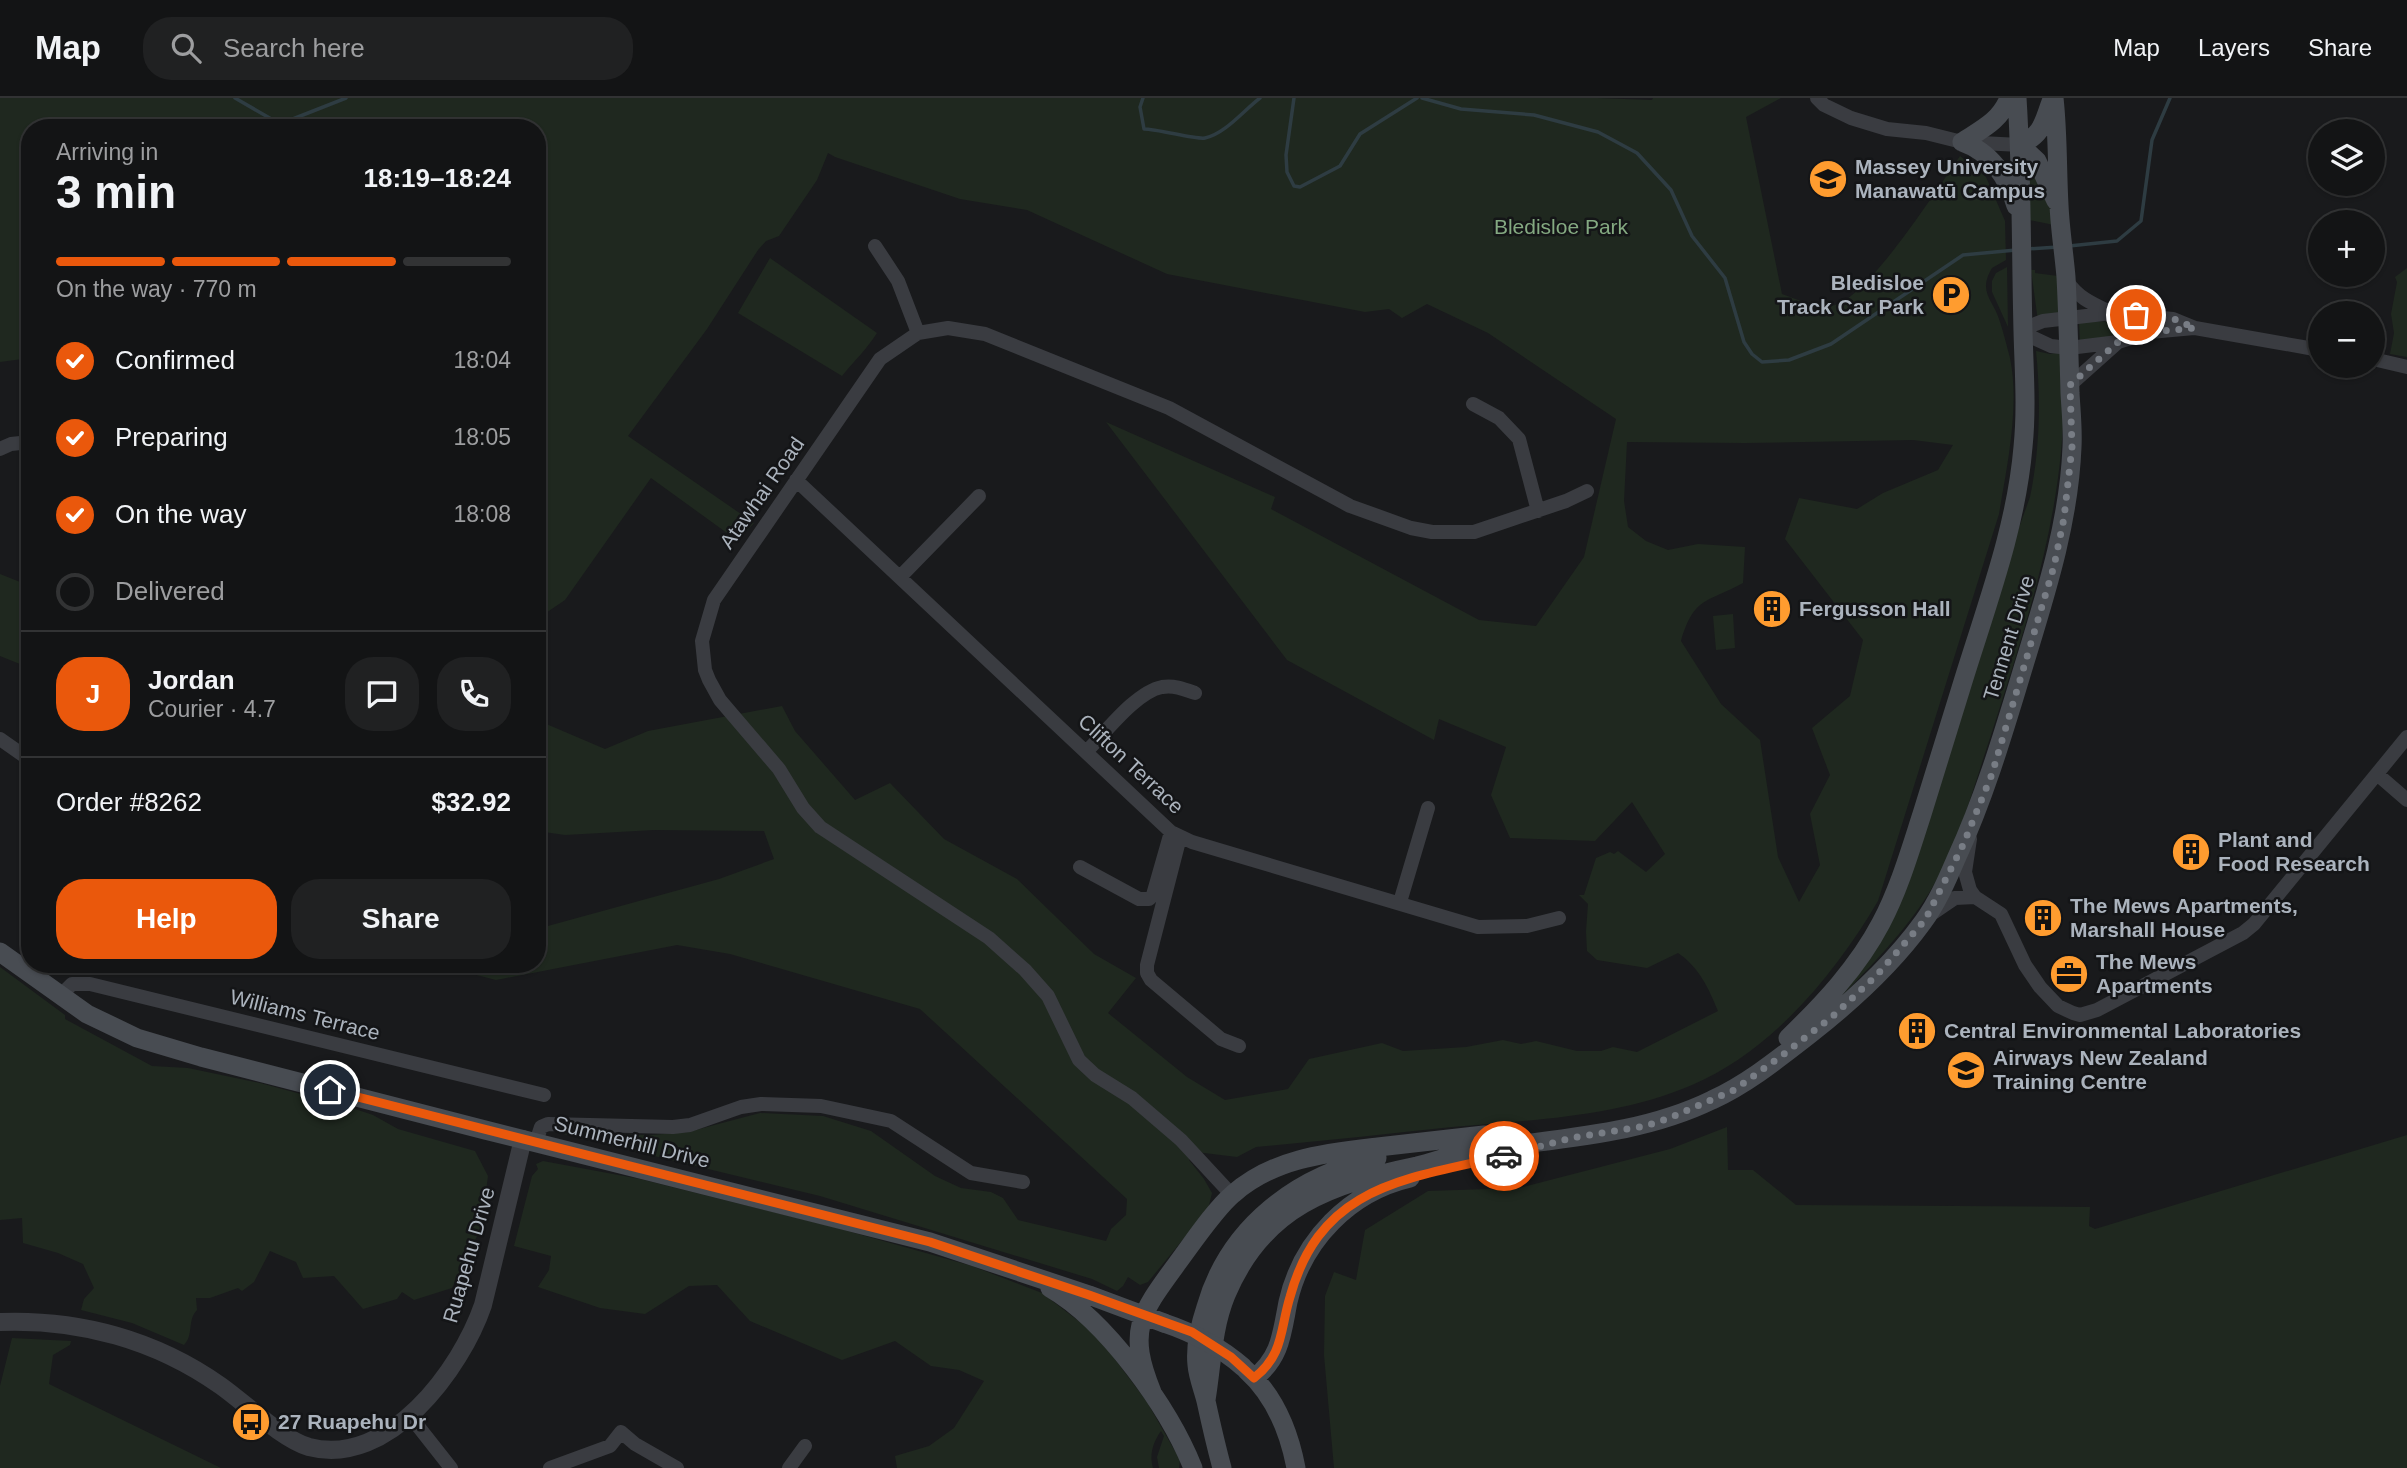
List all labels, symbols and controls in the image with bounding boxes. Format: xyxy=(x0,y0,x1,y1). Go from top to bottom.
search box xyxy=(143,17,633,80)
text: Map xyxy=(35,29,101,66)
icon: search xyxy=(167,29,205,67)
text: Search here xyxy=(223,33,365,63)
text: Map xyxy=(2113,34,2160,61)
text: Layers xyxy=(2198,34,2270,61)
text: Share xyxy=(2308,34,2372,61)
map controls xyxy=(2308,119,2385,378)
button: layers xyxy=(2308,119,2385,196)
text: Arriving in xyxy=(56,139,158,165)
place label: Massey University Manawatū Campus xyxy=(1855,155,2045,202)
school or university icon: Massey University Manawatū Campus xyxy=(1807,158,1849,200)
text: 18:19–18:24 xyxy=(364,163,511,193)
text: 3 min xyxy=(56,166,176,218)
button: + xyxy=(2308,210,2385,287)
park label: Bledisloe Park xyxy=(1494,215,1629,238)
place label: Bledisloe Track Car Park xyxy=(1777,271,1924,318)
parking icon: Bledisloe Track Car Park xyxy=(1930,274,1972,316)
text: On the way · 770 m xyxy=(56,276,257,302)
pin xyxy=(2106,285,2166,345)
icon: bag xyxy=(2117,296,2155,334)
button: − xyxy=(2308,301,2385,378)
icon: check xyxy=(56,342,94,380)
text: Confirmed xyxy=(115,345,235,375)
text: 18:04 xyxy=(453,347,511,373)
icon: check xyxy=(56,419,94,457)
text: Preparing xyxy=(115,422,228,452)
text: 18:05 xyxy=(453,424,511,450)
street label: Atawhai Road xyxy=(715,433,809,553)
icon: check xyxy=(56,496,94,534)
text: On the way xyxy=(115,499,247,529)
text: 18:08 xyxy=(453,501,511,527)
street label: Tennent Drive xyxy=(1979,573,2038,703)
text: Delivered xyxy=(115,576,225,606)
building icon: Fergusson Hall xyxy=(1751,588,1793,630)
place label: Fergusson Hall xyxy=(1799,597,1951,620)
button: chat xyxy=(345,657,419,731)
button: phone xyxy=(437,657,511,731)
text: Jordan xyxy=(148,665,235,695)
text: J xyxy=(86,679,100,709)
text: Courier · 4.7 xyxy=(148,696,276,722)
street label: Clifton Terrace xyxy=(1074,709,1189,818)
text: Order #8262 xyxy=(56,787,202,817)
text: $32.92 xyxy=(431,787,511,817)
place label: Plant and Food Research xyxy=(2218,828,2370,875)
building icon: Plant and Food Research xyxy=(2170,831,2212,873)
button: Help xyxy=(56,879,277,959)
button: Share xyxy=(291,879,511,959)
place label: The Mews Apartments, Marshall House xyxy=(2070,894,2298,941)
building icon: The Mews Apartments, Marshall House xyxy=(2022,897,2064,939)
place label: The Mews Apartments xyxy=(2096,950,2213,997)
office icon: The Mews Apartments xyxy=(2048,953,2090,995)
street label: Williams Terrace xyxy=(228,985,382,1044)
building icon: Central Environmental Laboratories xyxy=(1896,1010,1938,1052)
place label: Central Environmental Laboratories xyxy=(1944,1019,2301,1042)
place label: Airways New Zealand Training Centre xyxy=(1993,1046,2208,1093)
school or university icon: Airways New Zealand Training Centre xyxy=(1945,1049,1987,1091)
pin xyxy=(300,1060,360,1120)
icon: home xyxy=(311,1071,349,1109)
street label: Summerhill Drive xyxy=(552,1111,712,1172)
courier xyxy=(1469,1121,1539,1191)
icon: car xyxy=(1485,1137,1523,1175)
street label: Ruapehu Drive xyxy=(438,1184,499,1325)
bus stop icon: 27 Ruapehu Dr xyxy=(230,1401,272,1443)
place label: 27 Ruapehu Dr xyxy=(278,1410,426,1433)

